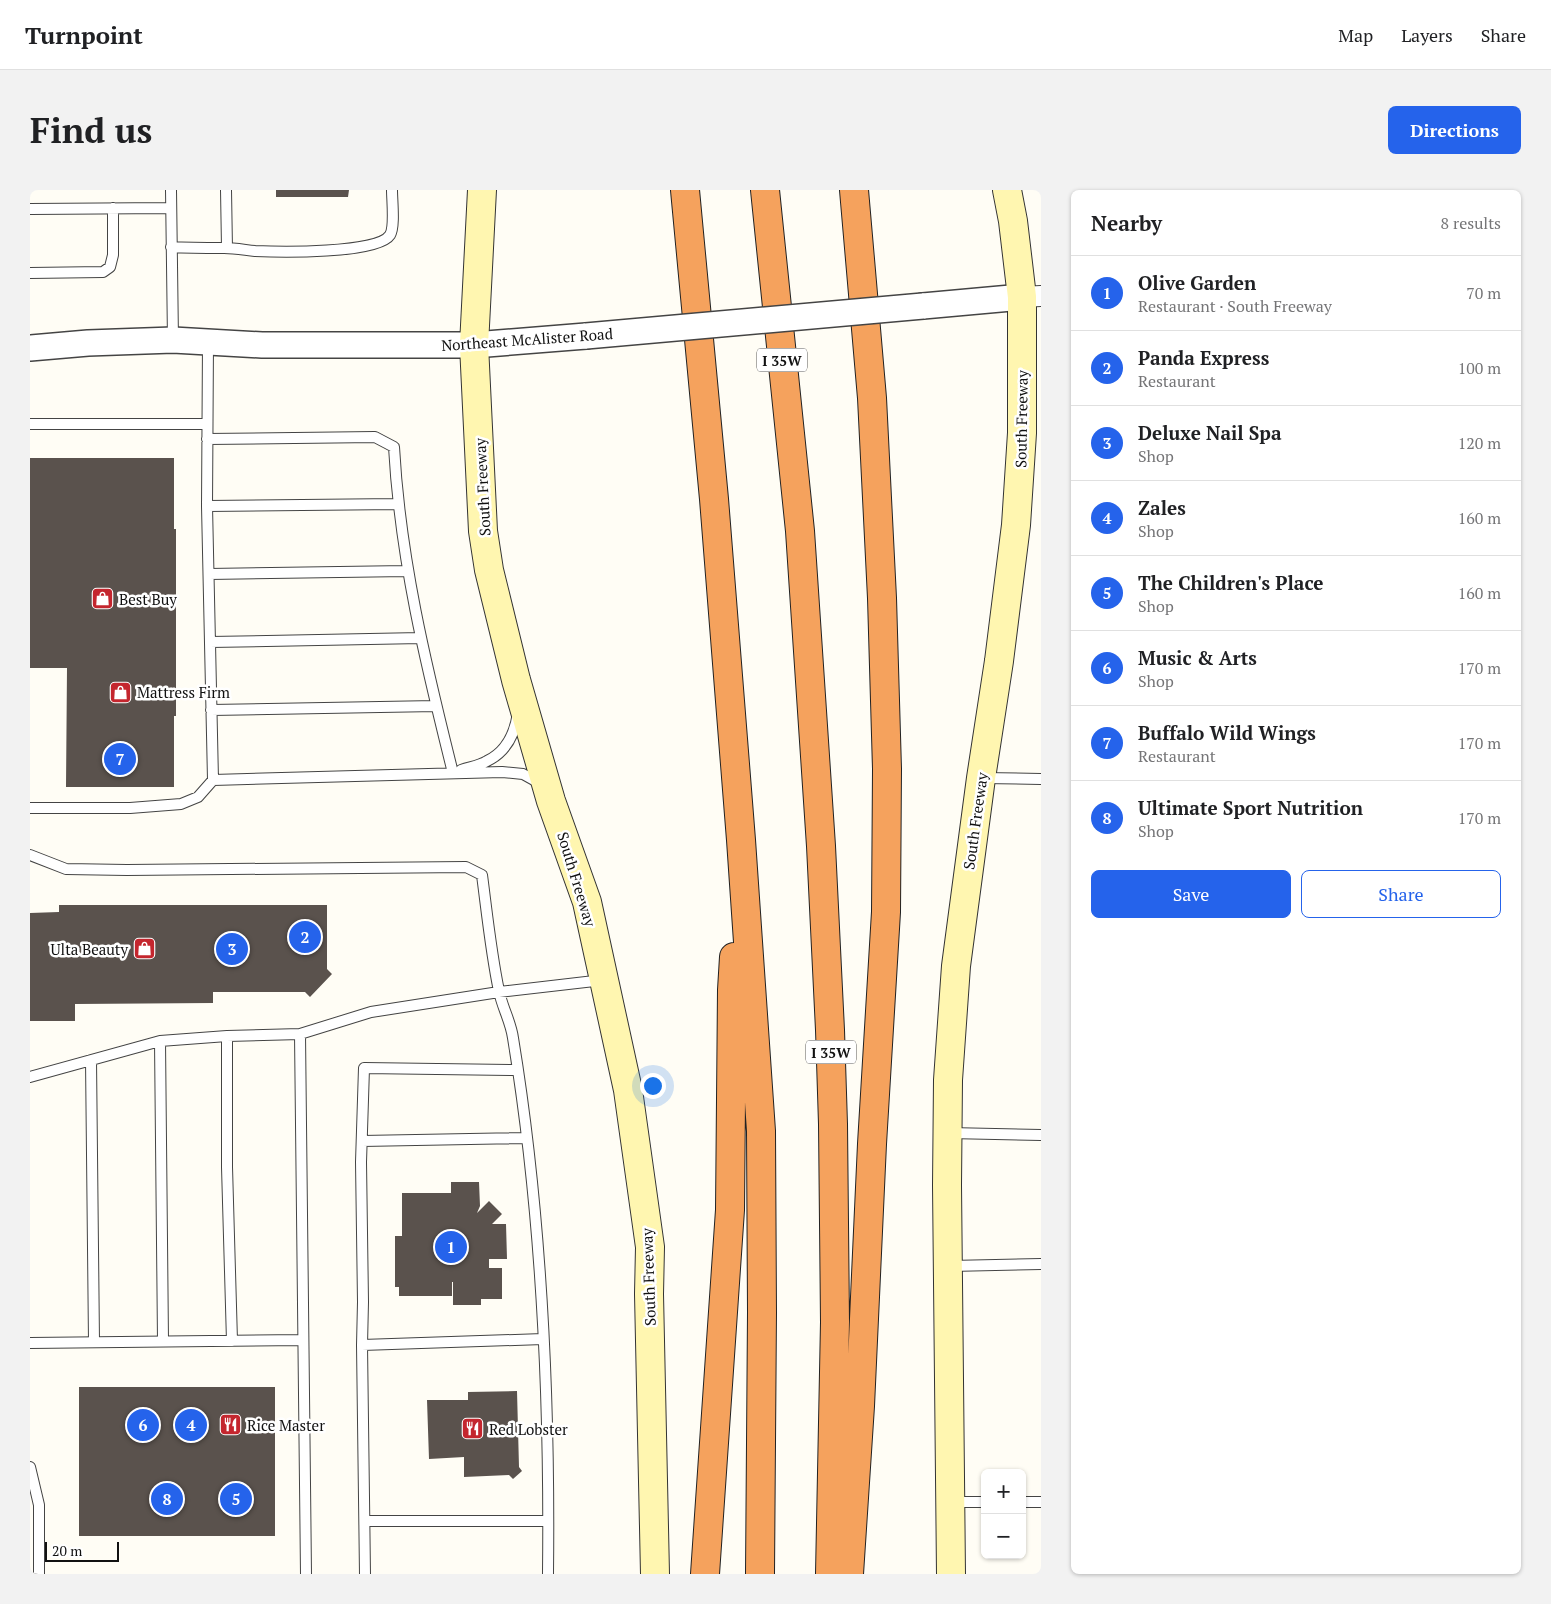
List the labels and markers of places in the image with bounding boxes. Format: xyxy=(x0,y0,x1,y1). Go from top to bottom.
shop icon: Best Buy xyxy=(91,587,115,611)
place label: Best Buy xyxy=(119,589,177,609)
shop icon: Mattress Firm xyxy=(109,680,133,704)
place label: Mattress Firm xyxy=(137,682,230,702)
pin: 7 xyxy=(104,740,136,778)
pin: 2 xyxy=(289,918,321,956)
pin: 3 xyxy=(216,930,248,968)
shop icon: Ulta Beauty xyxy=(132,937,156,961)
place label: Ulta Beauty xyxy=(51,939,128,959)
pin: 1 xyxy=(435,1228,467,1266)
pin: 6 xyxy=(127,1406,159,1444)
pin: 4 xyxy=(175,1406,207,1444)
restaurant icon: Rice Master xyxy=(219,1413,243,1437)
place label: Rice Master xyxy=(247,1415,325,1435)
restaurant icon: Red Lobster xyxy=(461,1417,485,1441)
place label: Red Lobster xyxy=(489,1419,568,1439)
pin: 8 xyxy=(151,1480,183,1518)
pin: 5 xyxy=(220,1480,252,1518)

